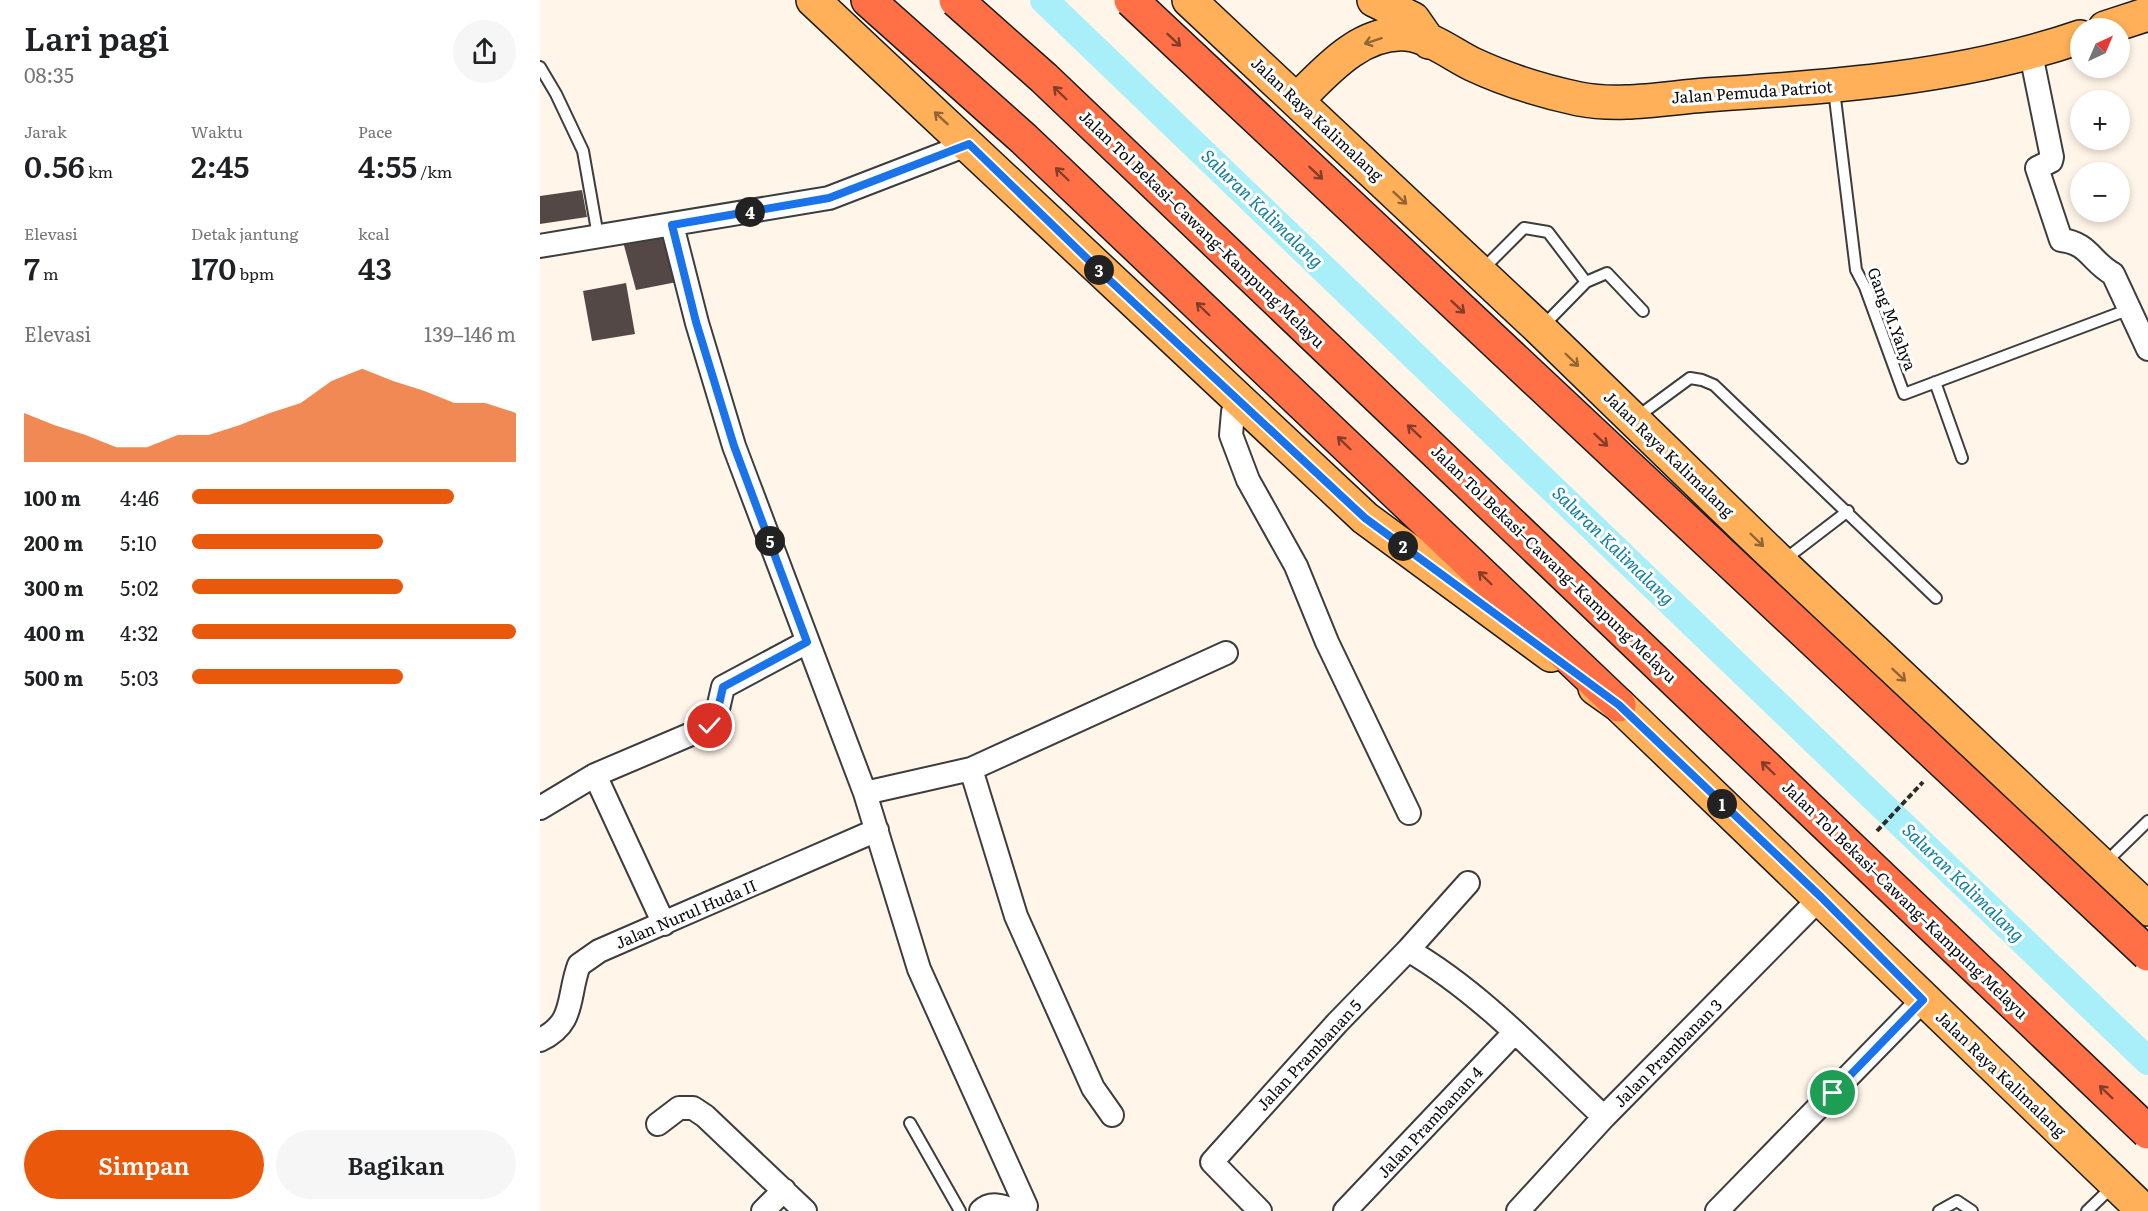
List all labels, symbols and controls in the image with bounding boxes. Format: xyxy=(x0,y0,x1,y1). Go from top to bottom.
text: Lari pagi xyxy=(24,12,169,61)
north arrow xyxy=(2070,18,2130,78)
map controls xyxy=(2070,18,2130,222)
button: share xyxy=(453,20,516,83)
one-way arrow xyxy=(1166,33,1181,47)
one-way arrow xyxy=(1364,36,1383,47)
street label: Jalan Raya Kalimalang xyxy=(1246,50,1389,186)
text: 08:35 xyxy=(24,59,74,89)
street label: Jalan Pemuda Patriot xyxy=(1671,73,1834,109)
one-way arrow xyxy=(1052,86,1067,101)
button: + xyxy=(2070,90,2130,150)
street label: Jalan Tol Bekasi–Cawang–Kampung Melayu xyxy=(1074,104,1331,353)
one-way arrow xyxy=(933,111,948,125)
text: Jarak xyxy=(24,119,67,143)
text: Waktu xyxy=(191,119,243,143)
text: Pace xyxy=(358,119,392,143)
water label: Saluran Kalimalang xyxy=(1196,142,1330,273)
text: 0.56 xyxy=(24,143,85,187)
text: 2:45 xyxy=(191,143,249,187)
text: 4:55 xyxy=(358,143,417,187)
text: km xyxy=(85,159,113,183)
text: /km xyxy=(417,159,452,183)
button: − xyxy=(2070,162,2130,222)
one-way arrow xyxy=(1308,166,1323,180)
one-way arrow xyxy=(1054,167,1069,182)
one-way arrow xyxy=(1393,190,1408,205)
pin: 4 xyxy=(735,197,765,227)
text: 4 xyxy=(745,200,755,224)
text: Elevasi xyxy=(24,221,78,245)
text: Detak jantung xyxy=(191,221,298,245)
text: kcal xyxy=(358,221,390,245)
text: 7 xyxy=(24,245,40,289)
text: 170 xyxy=(191,245,236,289)
text: 43 xyxy=(358,245,392,289)
pin: 3 xyxy=(1084,255,1114,285)
text: 3 xyxy=(1095,258,1103,282)
text: m xyxy=(40,261,59,285)
text: bpm xyxy=(236,261,274,285)
street label: Gang M.Yahya xyxy=(1862,264,1924,374)
one-way arrow xyxy=(1451,300,1466,314)
one-way arrow xyxy=(1195,302,1210,316)
text: Elevasi xyxy=(24,318,91,348)
text: 139–146 m xyxy=(424,318,516,348)
one-way arrow xyxy=(1565,353,1580,368)
street label: Jalan Raya Kalimalang xyxy=(1599,385,1740,522)
one-way arrow xyxy=(1406,423,1421,438)
one-way arrow xyxy=(1593,433,1608,448)
one-way arrow xyxy=(1337,437,1352,451)
street label: Jalan Tol Bekasi–Cawang–Kampung Melayu xyxy=(1426,439,1683,688)
water label: Saluran Kalimalang xyxy=(1547,479,1681,610)
text: 100 m xyxy=(24,482,81,512)
text: 4:46 xyxy=(120,482,159,512)
pin: 5 xyxy=(755,526,785,556)
text: 200 m xyxy=(24,527,83,557)
text: 5:10 xyxy=(120,527,157,557)
text: 5 xyxy=(766,529,774,553)
pin: 2 xyxy=(1388,531,1418,561)
one-way arrow xyxy=(1750,533,1765,548)
text: 2 xyxy=(1399,534,1407,558)
one-way arrow xyxy=(1478,571,1493,585)
text: 300 m xyxy=(24,572,84,602)
text: 5:02 xyxy=(120,572,158,602)
text: 400 m xyxy=(24,617,85,647)
text: 4:32 xyxy=(120,617,158,647)
text: 500 m xyxy=(24,662,83,692)
text: 5:03 xyxy=(120,662,159,692)
one-way arrow xyxy=(1891,668,1906,682)
pin xyxy=(684,700,735,751)
icon: check xyxy=(693,709,726,742)
one-way arrow xyxy=(1760,761,1775,775)
street label: Jalan Tol Bekasi–Cawang–Kampung Melayu xyxy=(1777,775,2034,1024)
pin: 1 xyxy=(1707,789,1737,819)
text: 1 xyxy=(1719,792,1725,816)
water label: Saluran Kalimalang xyxy=(1897,816,2031,947)
street label: Jalan Nurul Huda II xyxy=(611,872,760,954)
street label: Jalan Prambanan 5 xyxy=(1250,993,1366,1115)
street label: Jalan Prambanan 3 xyxy=(1608,993,1727,1112)
street label: Jalan Raya Kalimalang xyxy=(1931,1005,2072,1142)
street label: Jalan Prambanan 4 xyxy=(1371,1060,1488,1183)
pin xyxy=(1807,1067,1858,1118)
icon: arrive xyxy=(1816,1076,1849,1109)
one-way arrow xyxy=(2098,1084,2113,1099)
button: Simpan xyxy=(24,1130,264,1199)
button: Bagikan xyxy=(276,1130,516,1199)

